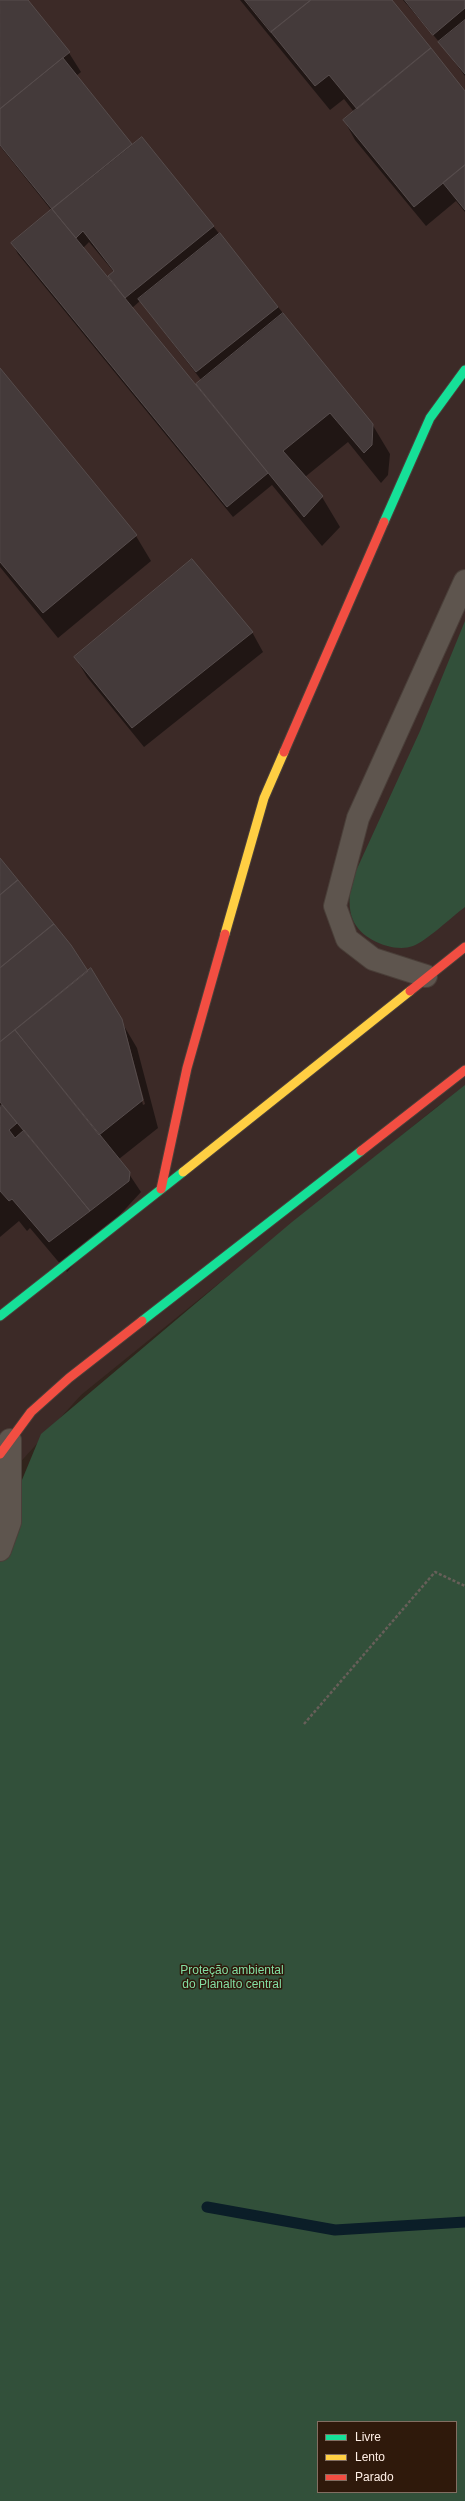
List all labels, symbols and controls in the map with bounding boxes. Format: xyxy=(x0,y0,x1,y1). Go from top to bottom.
park label: Proteção ambiental do Planalto central xyxy=(180,1964,284,1992)
legend xyxy=(317,2421,457,2493)
text: Livre xyxy=(355,2430,381,2444)
text: Lento xyxy=(355,2450,385,2464)
text: Parado xyxy=(355,2470,394,2484)

